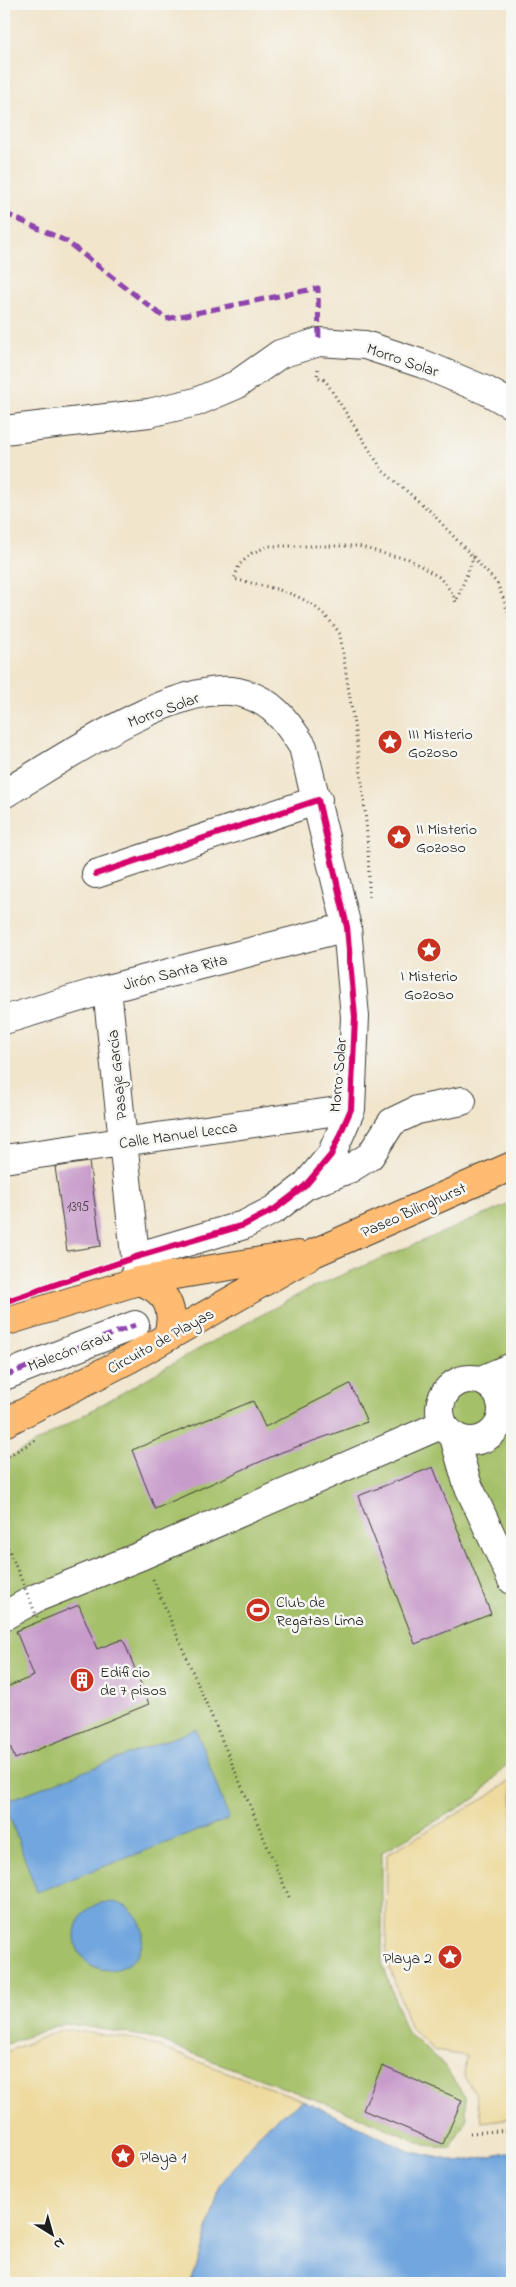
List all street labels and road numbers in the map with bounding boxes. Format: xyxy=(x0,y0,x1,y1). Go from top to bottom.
street label: Morro Solar xyxy=(363,337,442,384)
street label: Morro Solar xyxy=(124,687,203,735)
street label: Jirón Santa Rita xyxy=(121,948,230,997)
street label: Pasaje García xyxy=(101,1029,135,1121)
street label: Morro Solar xyxy=(324,1037,354,1113)
street label: Calle Manuel Lecca xyxy=(118,1116,239,1156)
street label: Paseo Bilinghurst xyxy=(357,1177,471,1245)
street label: Circuito de Playas xyxy=(103,1302,219,1381)
street label: Malecón Grau xyxy=(24,1325,115,1379)

